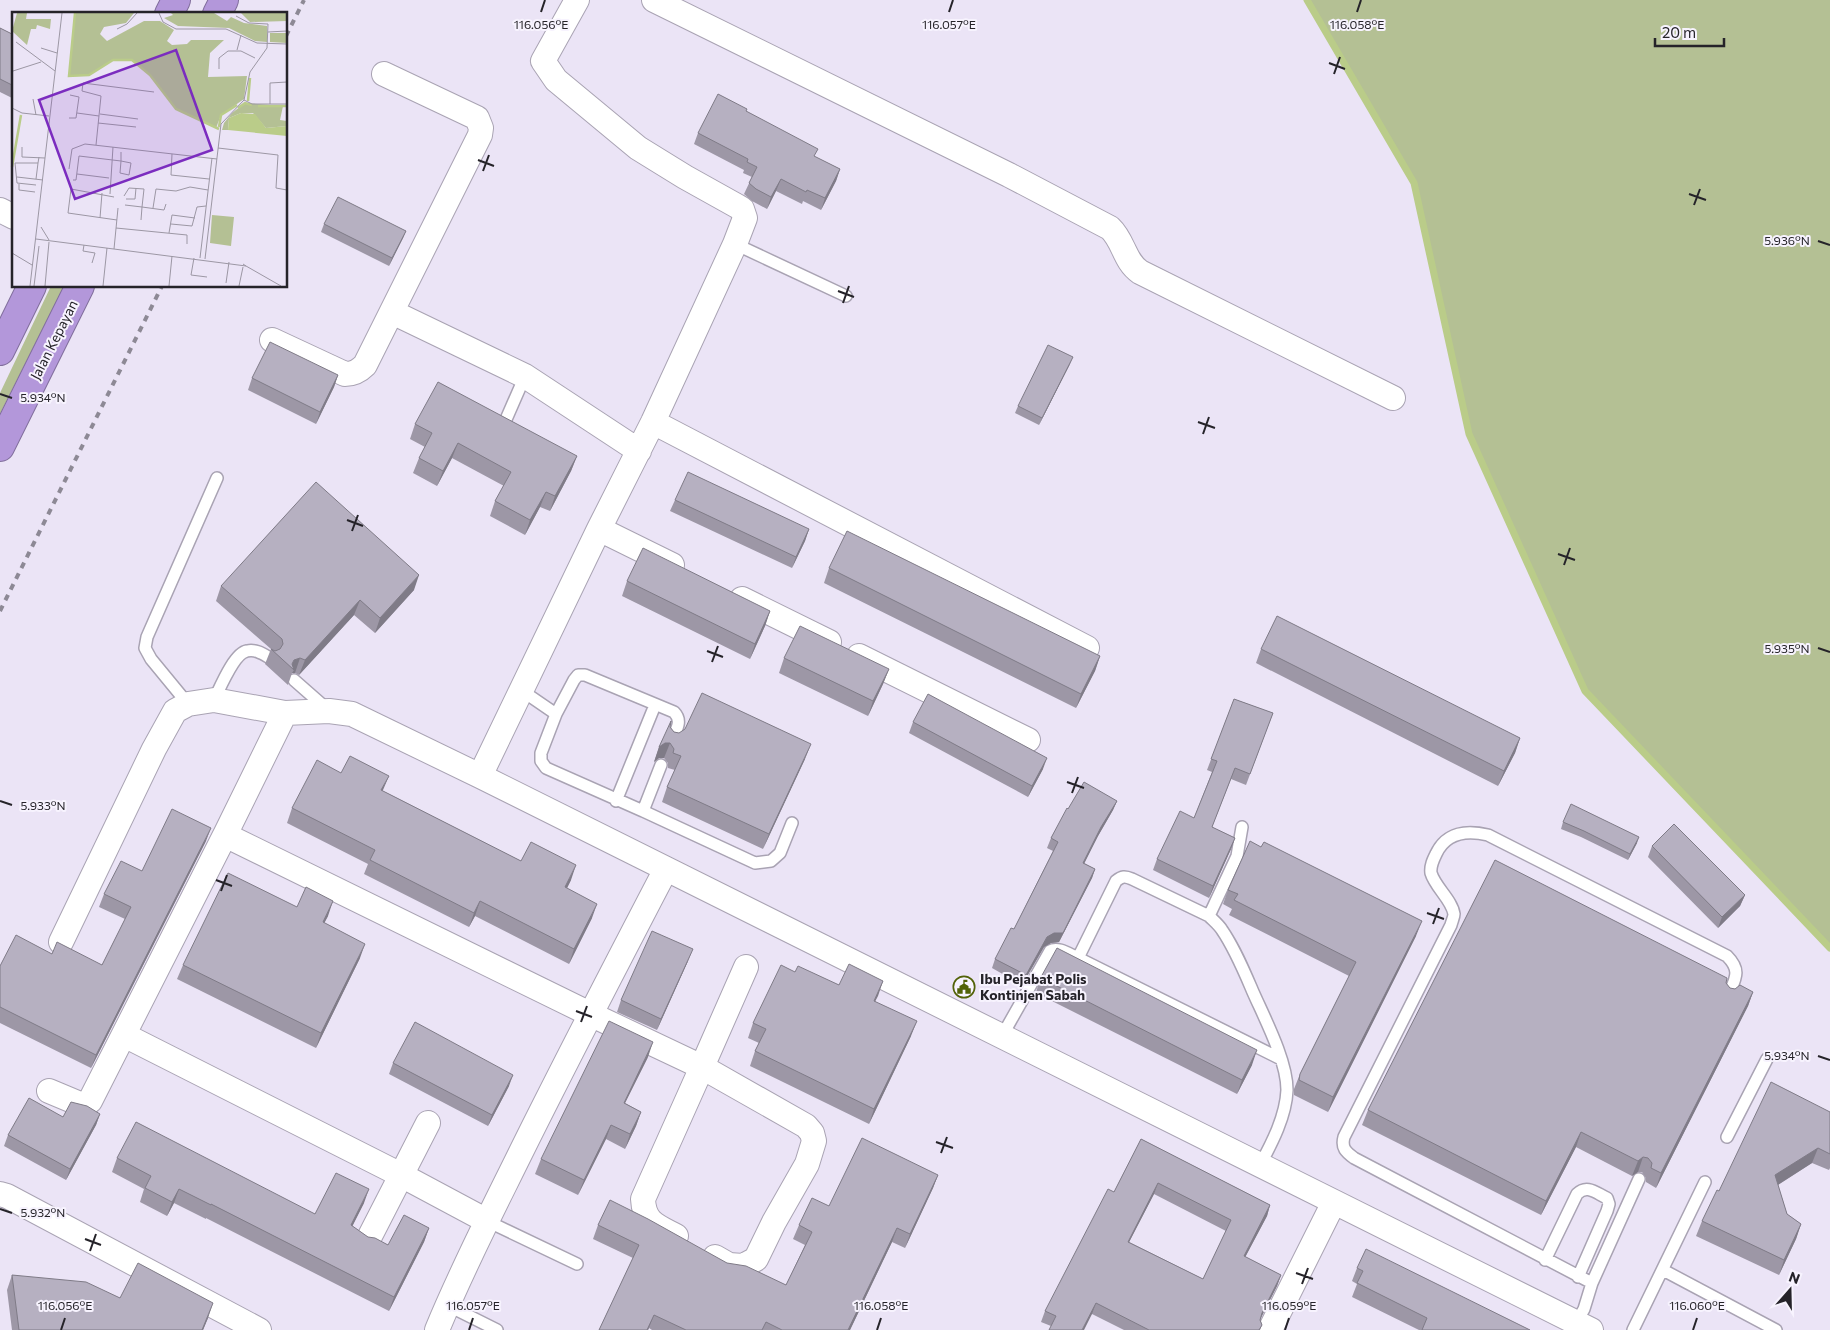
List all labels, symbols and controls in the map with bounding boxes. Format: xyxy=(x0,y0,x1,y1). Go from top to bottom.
inset map xyxy=(12,12,288,288)
scale bar xyxy=(1655,15,1724,47)
text: 116.056°E xyxy=(514,17,568,31)
text: 116.057°E xyxy=(922,17,976,31)
text: 116.058°E xyxy=(1330,17,1384,31)
text: 20 m xyxy=(1662,23,1696,41)
text: 5.936°N xyxy=(1764,233,1810,247)
street label: Jalan Kepayan xyxy=(26,297,81,382)
text: 5.934°N xyxy=(20,390,66,404)
text: 5.935°N xyxy=(1764,641,1810,655)
text: 5.933°N xyxy=(21,798,65,812)
place label: Ibu Pejabat Polis Kontinjen Sabah xyxy=(980,970,1087,1003)
public building icon: Ibu Pejabat Polis Kontinjen Sabah xyxy=(952,975,976,999)
text: 5.934°N xyxy=(1764,1048,1810,1062)
text: 5.932°N xyxy=(21,1205,65,1219)
north arrow xyxy=(1765,1265,1815,1315)
text: N xyxy=(1787,1268,1802,1287)
text: 116.056°E xyxy=(38,1298,92,1312)
text: 116.057°E xyxy=(446,1298,500,1312)
text: 116.058°E xyxy=(854,1298,908,1312)
text: 116.059°E xyxy=(1262,1298,1316,1312)
text: 116.060°E xyxy=(1669,1298,1725,1312)

